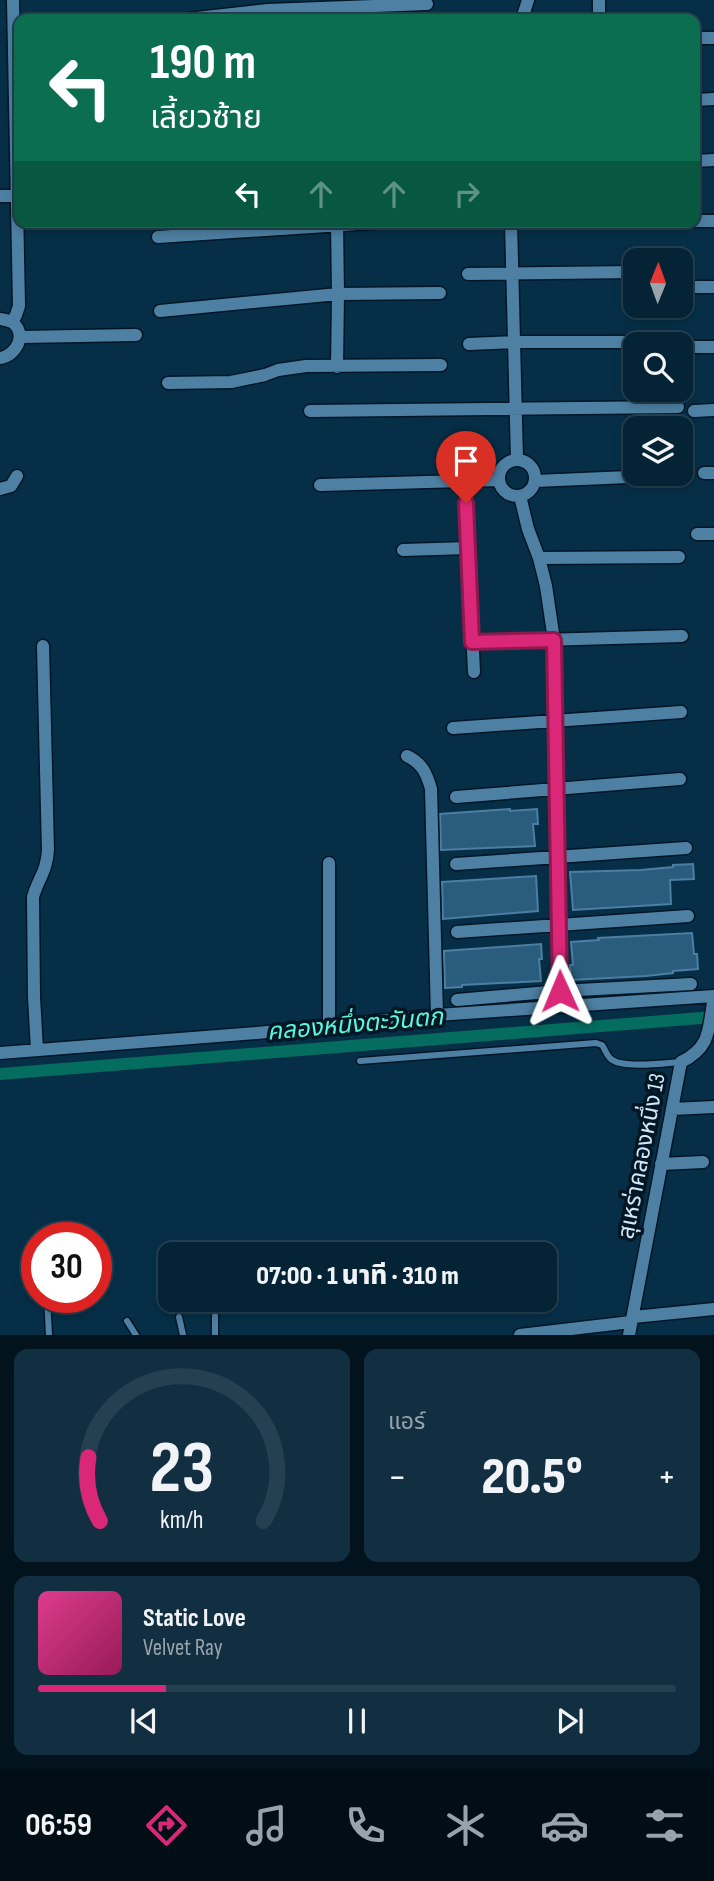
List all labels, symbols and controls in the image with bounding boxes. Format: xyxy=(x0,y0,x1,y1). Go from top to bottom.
text: 190 m xyxy=(150,34,256,93)
icon: left xyxy=(35,42,126,133)
text: เลี้ยวซ้าย xyxy=(150,99,262,138)
icon: left xyxy=(229,175,267,213)
icon: ahead xyxy=(302,175,340,213)
icon: ahead xyxy=(375,175,413,213)
icon: right xyxy=(448,175,486,213)
north arrow xyxy=(623,248,693,318)
map controls xyxy=(623,248,693,486)
button: search xyxy=(623,332,693,402)
button: layers xyxy=(623,416,693,486)
pin xyxy=(436,431,496,503)
icon: arrive xyxy=(447,442,485,480)
position arrow xyxy=(523,954,597,1028)
water label: คลองหนึ่งตะวันตก xyxy=(266,999,446,1047)
street label: สุเหร่าคลองหนึ่ง 13 xyxy=(609,1070,672,1241)
speed limit sign: 30 xyxy=(21,1222,112,1313)
text: 07:00 · 1 นาที · 310 m xyxy=(256,1261,459,1292)
text: แอร์ xyxy=(388,1408,425,1436)
text: 23 xyxy=(150,1426,214,1514)
text: 20.5° xyxy=(481,1446,583,1509)
text: − xyxy=(388,1455,407,1500)
text: + xyxy=(657,1455,676,1500)
text: km/h xyxy=(160,1505,204,1536)
text: Static Love xyxy=(143,1603,246,1634)
text: Velvet Ray xyxy=(143,1634,223,1662)
icon: previous xyxy=(125,1702,163,1740)
icon: pause xyxy=(338,1702,376,1740)
icon: next xyxy=(551,1702,589,1740)
icon: directions xyxy=(142,1801,191,1850)
icon: music xyxy=(242,1801,291,1850)
icon: phone xyxy=(341,1801,390,1850)
icon: climate xyxy=(441,1801,490,1850)
icon: car xyxy=(540,1801,589,1850)
icon: filters xyxy=(640,1801,689,1850)
text: 06:59 xyxy=(25,1806,92,1845)

